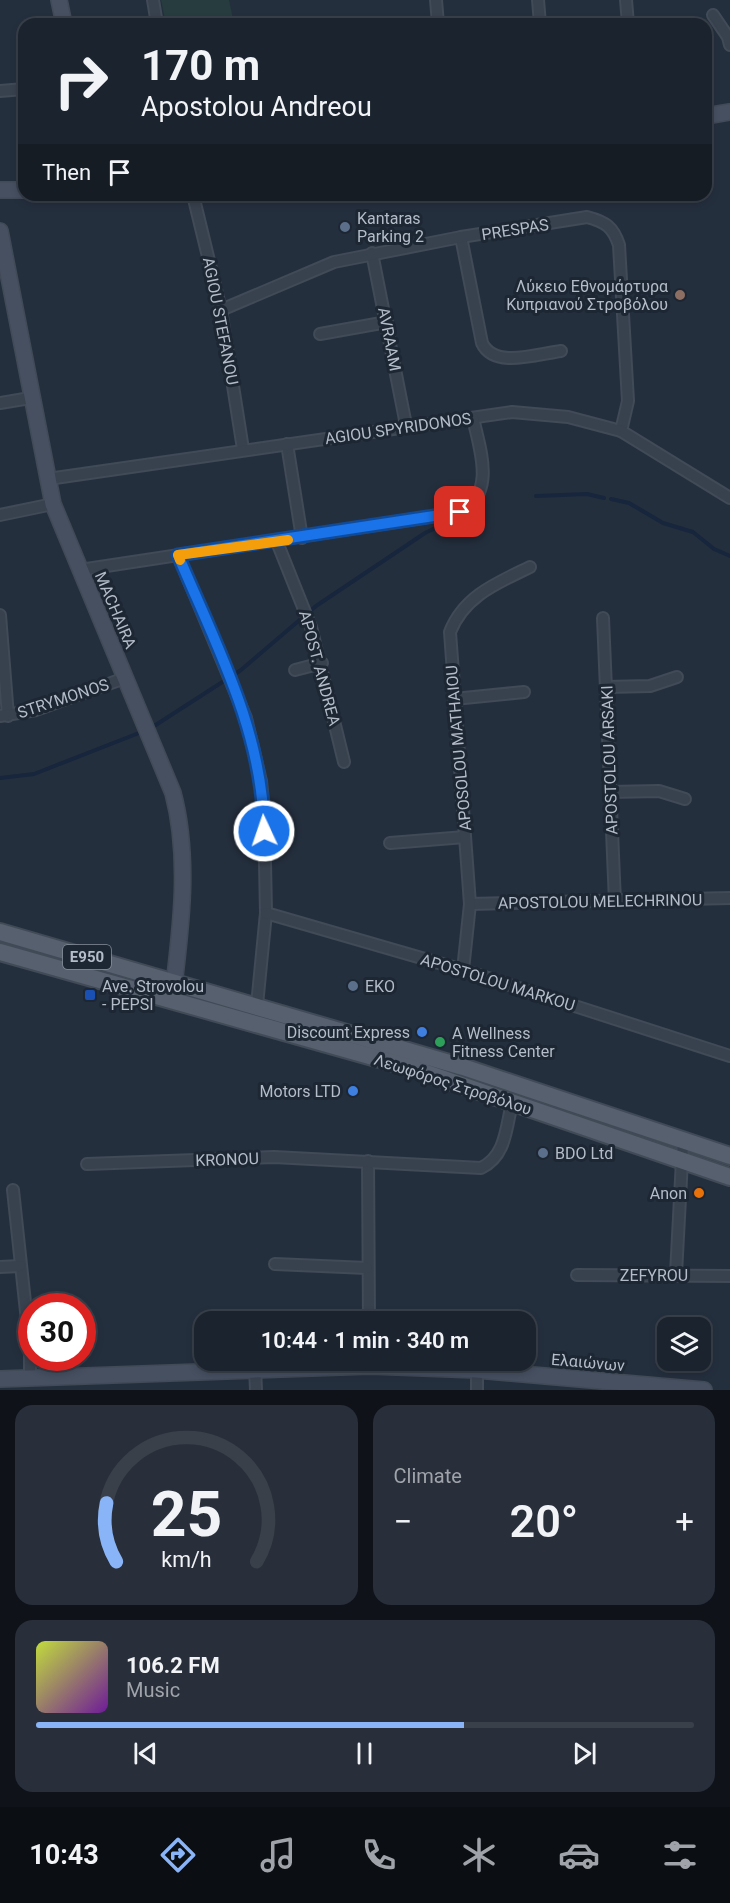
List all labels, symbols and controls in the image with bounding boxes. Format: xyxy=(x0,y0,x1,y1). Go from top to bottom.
text: 170 m xyxy=(141,41,260,90)
icon: right xyxy=(42,42,120,120)
text: Apostolou Andreou xyxy=(141,91,372,123)
icon: arrive xyxy=(103,156,136,189)
text: Then xyxy=(42,160,91,185)
place label: Kantaras Parking 2 xyxy=(357,209,424,246)
street label: PRESPAS xyxy=(480,215,550,244)
marker: Kantaras Parking 2 xyxy=(338,220,352,234)
street label: AGIOU STEFANOU xyxy=(199,256,242,387)
place label: Λύκειο Εθνομάρτυρα Κυπριανού Στροβόλου xyxy=(506,277,668,314)
marker: Λύκειο Εθνομάρτυρα Κυπριανού Στροβόλου xyxy=(673,288,687,302)
street label: AVRAAM xyxy=(374,306,405,373)
street label: AGIOU SPYRIDONOS xyxy=(324,409,473,448)
pin xyxy=(434,486,485,537)
icon: arrive xyxy=(443,495,476,528)
street label: MACHAIRA xyxy=(91,569,140,652)
street label: APOST. ANDREA xyxy=(295,608,344,729)
street label: APOSOLOU MATHAIOU xyxy=(442,664,475,832)
street label: STRYMONOS xyxy=(15,675,111,722)
street label: APOSTOLOU ARSAKI xyxy=(597,685,622,835)
position arrow xyxy=(232,799,296,863)
street label: APOSTOLOU MELECHRINOU xyxy=(498,890,702,913)
road number: E950 xyxy=(63,945,111,969)
street label: APOSTOLOU MARKOU xyxy=(418,950,577,1015)
place label: Ave. Strovolou - PEPSI xyxy=(102,977,204,1014)
place label: EKO xyxy=(365,977,395,996)
marker: EKO xyxy=(346,979,360,993)
marker: Ave. Strovolou - PEPSI xyxy=(83,988,97,1002)
place label: Discount Express xyxy=(287,1023,410,1042)
place label: A Wellness Fitness Center xyxy=(452,1024,555,1061)
marker: Discount Express xyxy=(415,1025,429,1039)
marker: A Wellness Fitness Center xyxy=(433,1035,447,1049)
street label: Λεωφόρος Στροβόλου xyxy=(372,1050,534,1119)
place label: Motors LTD xyxy=(260,1082,341,1101)
marker: Motors LTD xyxy=(346,1084,360,1098)
place label: BDO Ltd xyxy=(555,1144,613,1163)
marker: BDO Ltd xyxy=(536,1146,550,1160)
street label: KRONOU xyxy=(195,1149,259,1170)
place label: Anon xyxy=(650,1184,687,1203)
marker: Anon xyxy=(692,1186,706,1200)
street label: ZEFYROU xyxy=(620,1266,688,1285)
speed limit sign: 30 xyxy=(18,1293,96,1371)
map controls xyxy=(657,1317,711,1371)
button: layers xyxy=(657,1317,711,1371)
text: 10:44 · 1 min · 340 m xyxy=(261,1328,469,1353)
street label: Ελαιώνων xyxy=(550,1350,626,1375)
text: Climate xyxy=(394,1464,462,1488)
text: 25 xyxy=(150,1478,222,1551)
text: 20° xyxy=(509,1495,578,1548)
text: − xyxy=(394,1502,412,1541)
text: + xyxy=(675,1502,694,1541)
text: km/h xyxy=(161,1547,211,1572)
text: 106.2 FM xyxy=(126,1653,220,1678)
text: Music xyxy=(126,1678,180,1702)
icon: previous xyxy=(129,1737,162,1770)
icon: pause xyxy=(348,1737,381,1770)
icon: next xyxy=(568,1737,601,1770)
icon: directions xyxy=(157,1834,199,1876)
icon: music xyxy=(257,1834,299,1876)
icon: phone xyxy=(358,1834,400,1876)
icon: climate xyxy=(458,1834,500,1876)
icon: car xyxy=(558,1834,600,1876)
icon: filters xyxy=(659,1834,701,1876)
text: 10:43 xyxy=(29,1839,99,1871)

